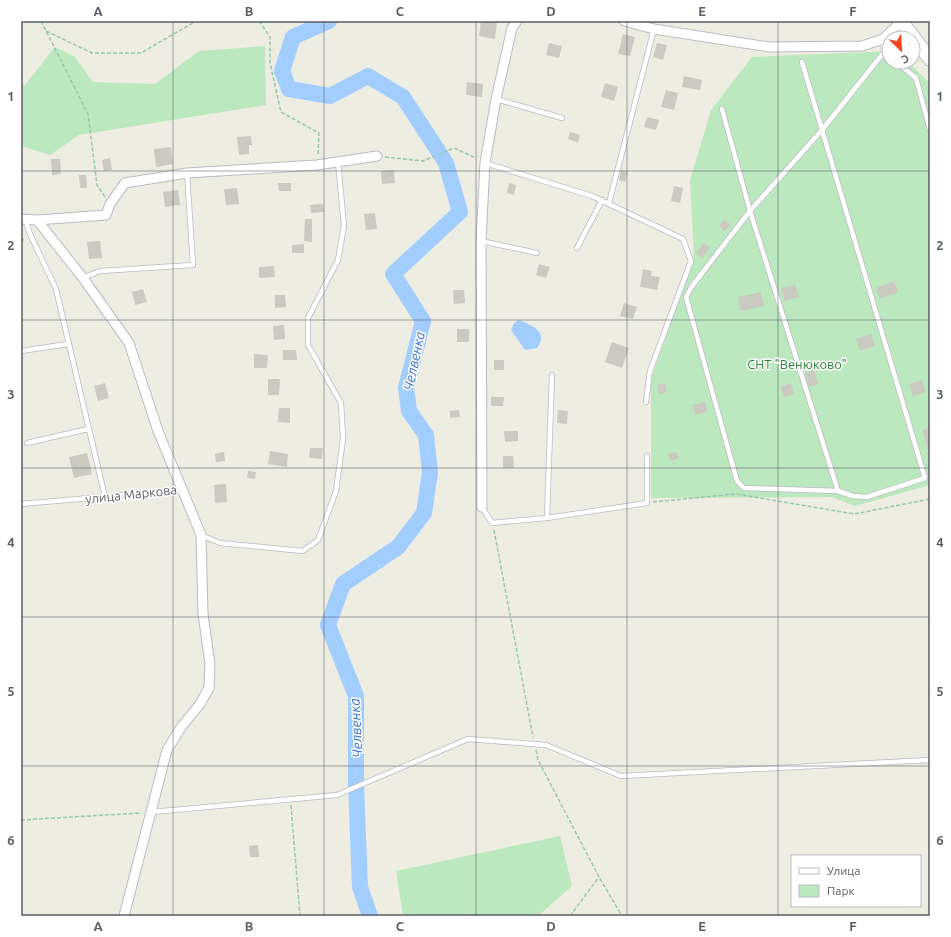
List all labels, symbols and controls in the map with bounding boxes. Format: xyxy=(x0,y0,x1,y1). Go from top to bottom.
text: A xyxy=(93,4,103,18)
text: B xyxy=(245,4,254,18)
text: C xyxy=(396,4,405,18)
text: D xyxy=(546,4,556,18)
text: E xyxy=(698,4,706,18)
text: F xyxy=(849,4,857,18)
north arrow xyxy=(881,30,921,70)
text: С xyxy=(900,52,911,66)
text: 1 xyxy=(7,89,15,103)
text: 1 xyxy=(936,89,944,103)
text: 2 xyxy=(7,238,15,252)
text: 2 xyxy=(936,238,944,252)
water label: Челвенка xyxy=(400,330,428,392)
park label: СНТ "Венюково" xyxy=(747,357,847,371)
text: 3 xyxy=(7,387,15,401)
text: 3 xyxy=(936,387,944,401)
street label: улица Маркова xyxy=(84,482,178,506)
text: 4 xyxy=(7,535,15,549)
text: 4 xyxy=(936,535,944,549)
text: 5 xyxy=(7,684,15,698)
text: 5 xyxy=(936,684,944,698)
water label: Челвенка xyxy=(346,697,366,758)
text: 6 xyxy=(7,833,15,847)
text: 6 xyxy=(936,833,944,847)
legend xyxy=(791,855,921,907)
text: Улица xyxy=(827,864,860,877)
text: Парк xyxy=(827,884,855,897)
text: A xyxy=(93,919,103,933)
text: B xyxy=(245,919,254,933)
text: C xyxy=(396,919,405,933)
text: D xyxy=(546,919,556,933)
text: E xyxy=(698,919,706,933)
text: F xyxy=(849,919,857,933)

